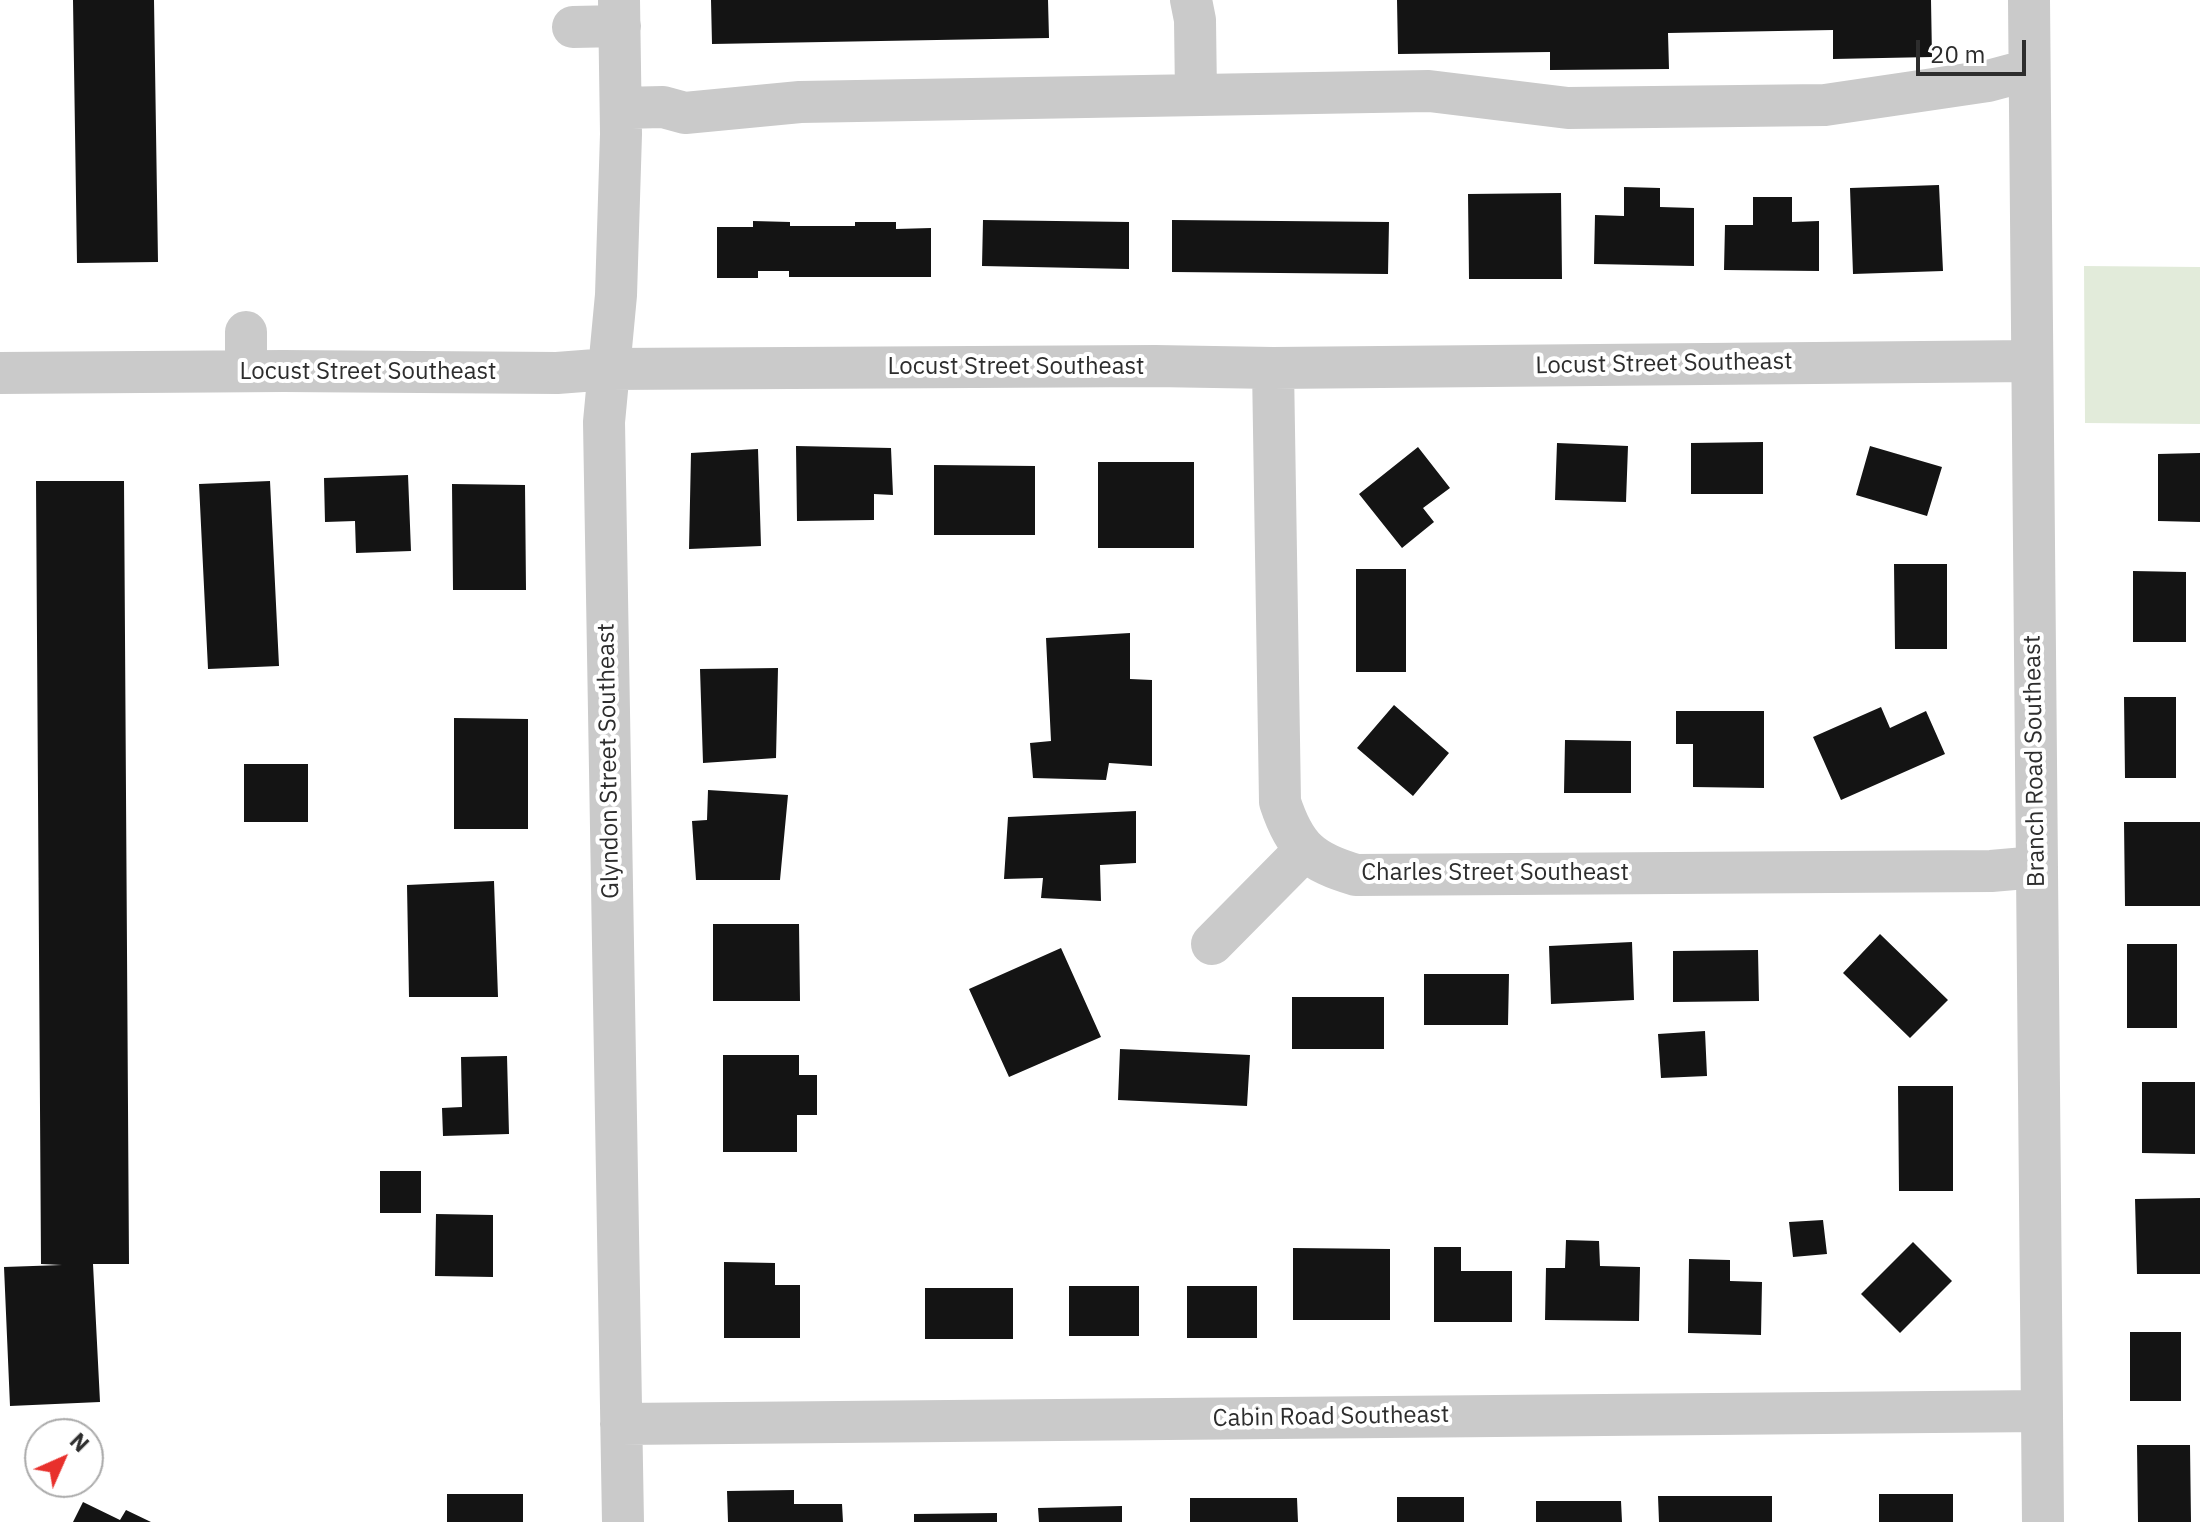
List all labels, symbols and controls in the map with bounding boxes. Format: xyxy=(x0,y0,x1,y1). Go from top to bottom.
scale bar xyxy=(1920,24,2030,74)
text: 20 m xyxy=(1930,38,1985,70)
street label: Locust Street Southeast xyxy=(1535,347,1793,381)
street label: Locust Street Southeast xyxy=(887,353,1145,381)
street label: Locust Street Southeast xyxy=(239,358,497,386)
street label: Glyndon Street Southeast xyxy=(592,623,626,899)
street label: Branch Road Southeast xyxy=(2018,635,2052,887)
street label: Charles Street Southeast xyxy=(1361,859,1629,887)
street label: Cabin Road Southeast xyxy=(1212,1401,1450,1433)
north arrow xyxy=(24,1418,104,1498)
text: N xyxy=(64,1426,96,1458)

